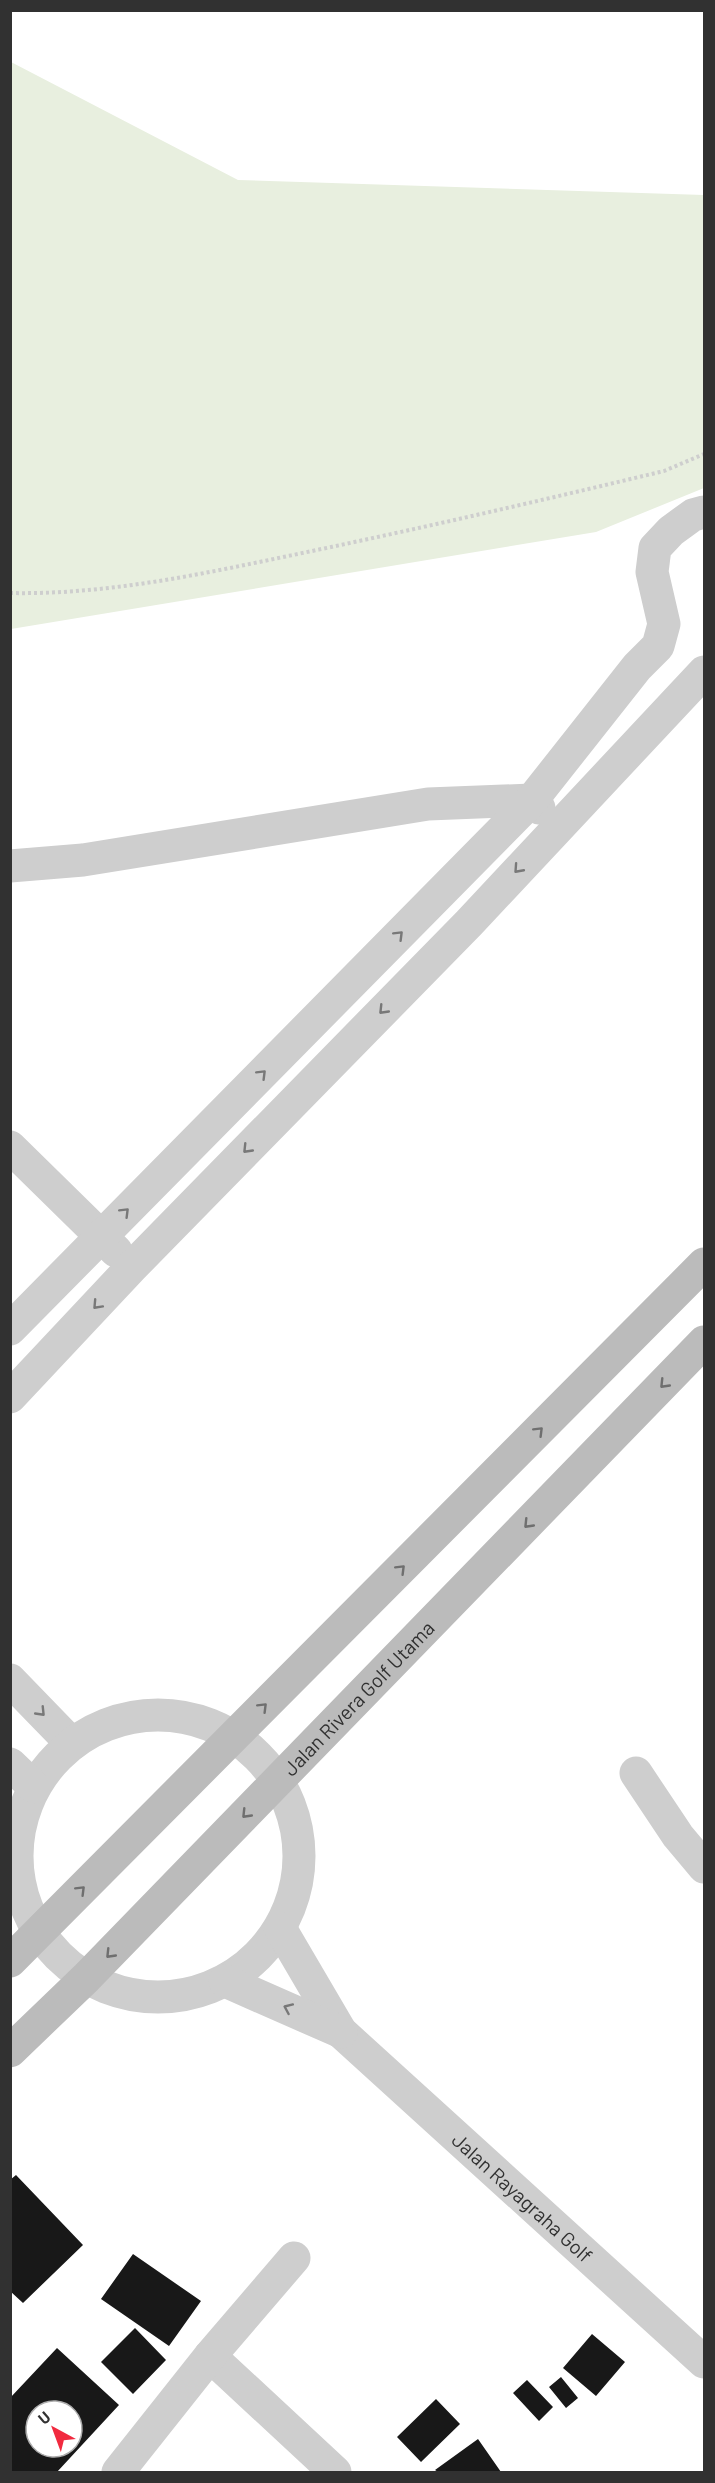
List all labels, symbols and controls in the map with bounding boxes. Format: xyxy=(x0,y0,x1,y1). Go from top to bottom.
one-way arrow xyxy=(514,862,525,873)
one-way arrow xyxy=(392,931,403,942)
one-way arrow xyxy=(380,1003,391,1014)
one-way arrow xyxy=(255,1070,266,1081)
one-way arrow xyxy=(243,1143,254,1153)
one-way arrow xyxy=(118,1209,129,1220)
one-way arrow xyxy=(93,1297,104,1308)
one-way arrow xyxy=(660,1376,671,1387)
one-way arrow xyxy=(532,1428,543,1438)
one-way arrow xyxy=(524,1517,535,1527)
one-way arrow xyxy=(394,1566,405,1577)
street label: Jalan Rivera Golf Utama xyxy=(278,1616,439,1780)
one-way arrow xyxy=(257,1703,267,1714)
one-way arrow xyxy=(34,1705,45,1715)
one-way arrow xyxy=(242,1808,253,1818)
one-way arrow xyxy=(74,1886,85,1896)
one-way arrow xyxy=(106,1946,117,1957)
one-way arrow xyxy=(283,2003,294,2015)
street label: Jalan Rayagraha Golf xyxy=(448,2127,598,2267)
north arrow xyxy=(24,2399,84,2459)
text: U xyxy=(34,2407,54,2428)

